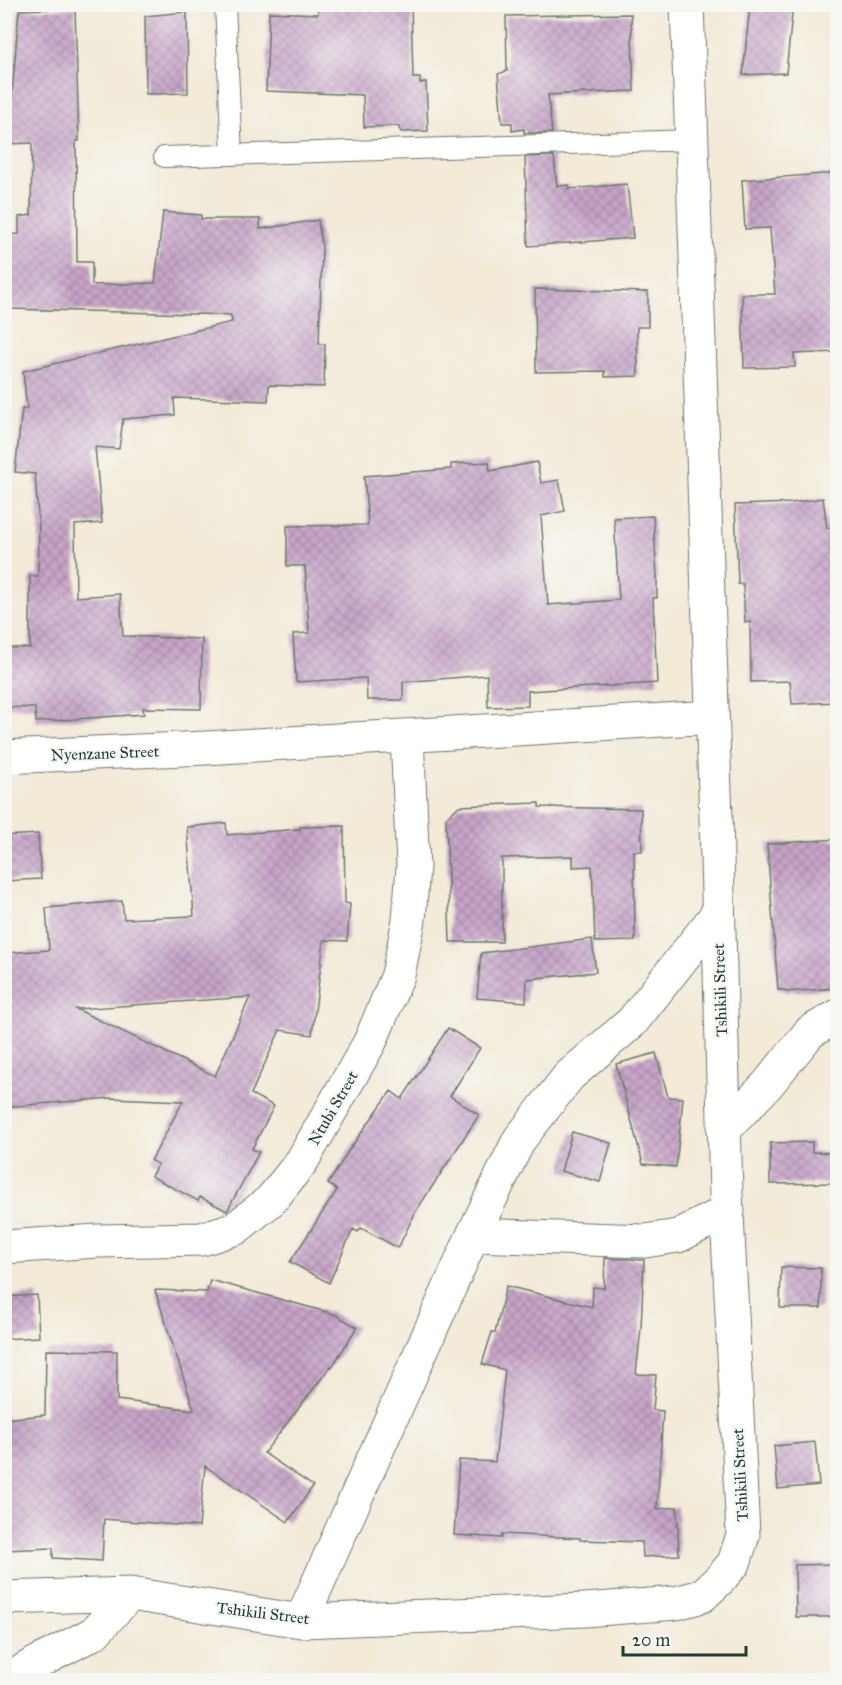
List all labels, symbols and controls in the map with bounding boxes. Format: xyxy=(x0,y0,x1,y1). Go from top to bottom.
street label: Nyenzane Street xyxy=(50,742,160,764)
street label: Tshikili Street xyxy=(709,943,731,1037)
street label: Ntubi Street xyxy=(304,1067,362,1149)
street label: Tshikili Street xyxy=(728,1428,752,1522)
street label: Tshikili Street xyxy=(215,1598,311,1628)
scale bar xyxy=(623,1619,746,1657)
text: 20 m xyxy=(632,1629,670,1651)

